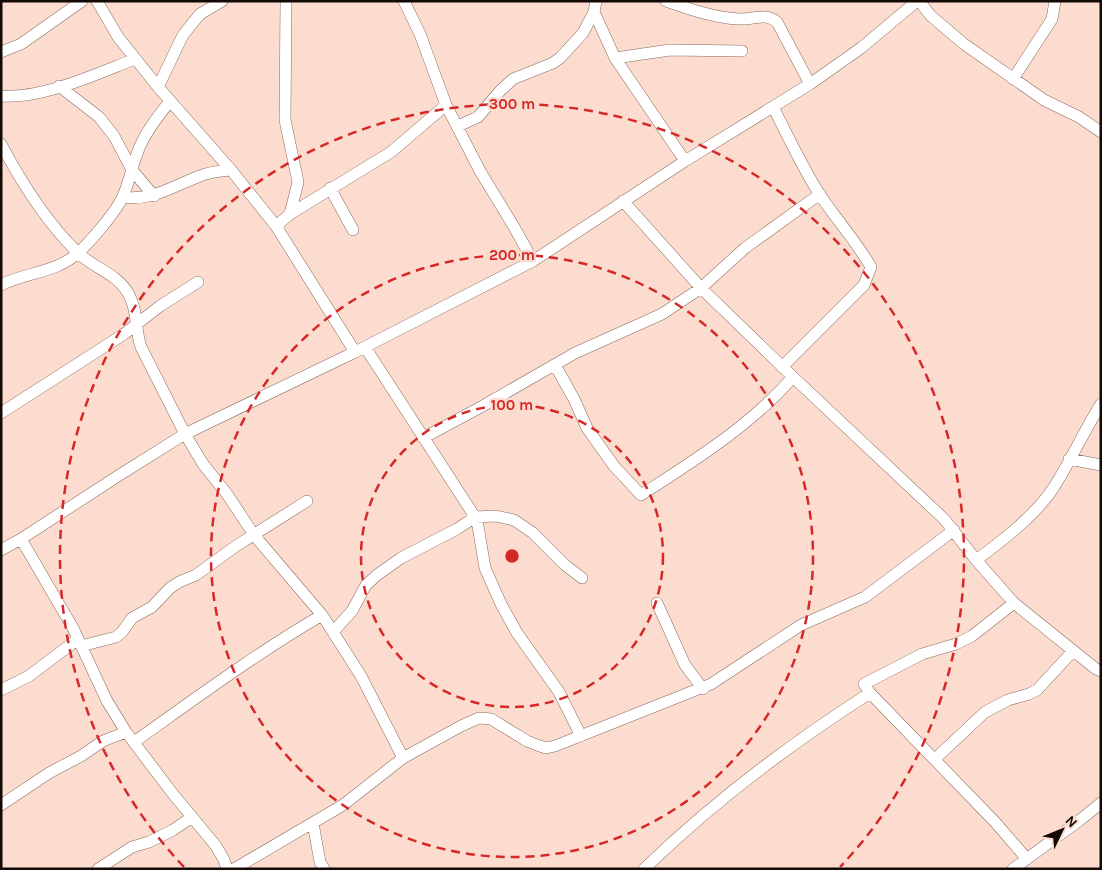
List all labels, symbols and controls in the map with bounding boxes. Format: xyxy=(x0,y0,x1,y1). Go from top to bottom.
text: 300 m xyxy=(489,95,535,113)
text: 200 m xyxy=(489,246,535,264)
text: 100 m xyxy=(491,396,533,414)
centre of rings xyxy=(503,547,521,565)
north arrow xyxy=(1037,805,1087,855)
text: N xyxy=(1061,812,1081,831)

